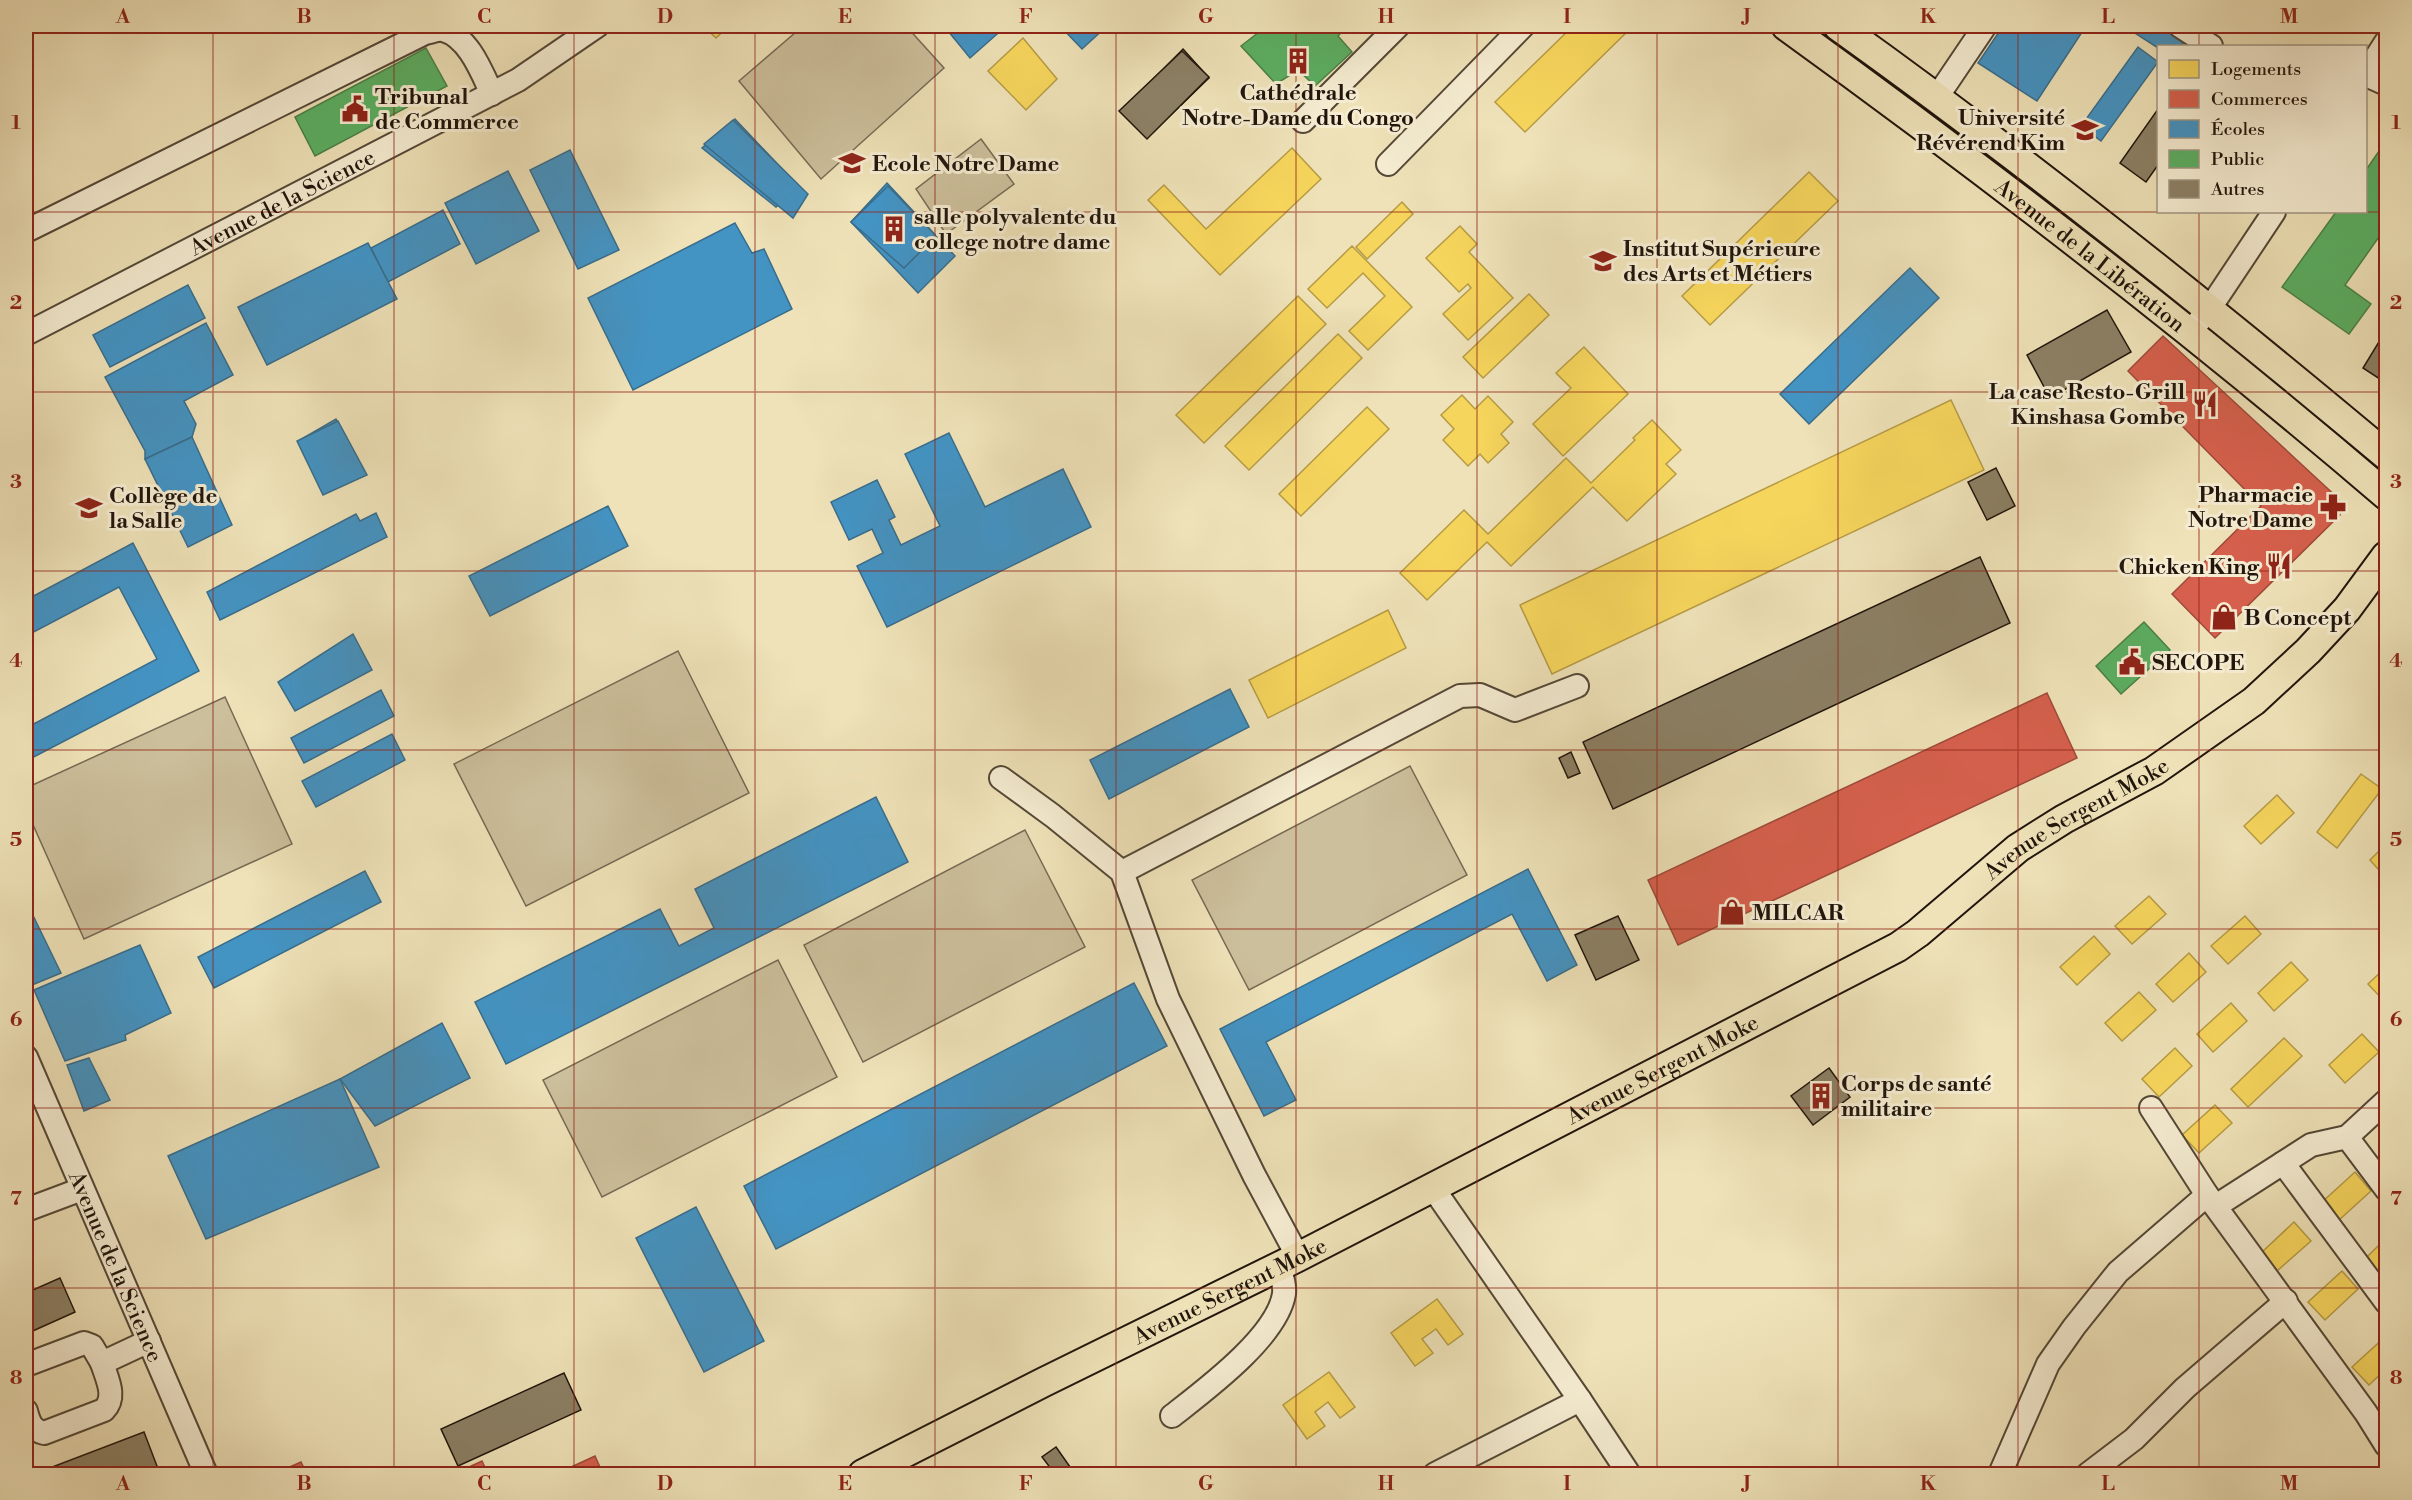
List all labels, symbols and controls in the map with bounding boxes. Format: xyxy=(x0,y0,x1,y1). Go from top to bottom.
text: A xyxy=(115,5,131,30)
text: B xyxy=(296,5,312,30)
text: C xyxy=(477,5,491,30)
text: D xyxy=(657,5,673,30)
text: E xyxy=(838,5,852,30)
text: F xyxy=(1019,5,1033,30)
text: G xyxy=(1198,5,1214,30)
text: H xyxy=(1378,5,1395,30)
text: I xyxy=(1563,5,1571,30)
text: J xyxy=(1740,5,1751,30)
text: K xyxy=(1920,5,1937,30)
text: L xyxy=(2101,5,2115,30)
text: M xyxy=(2280,5,2299,30)
legend xyxy=(2157,45,2367,213)
building icon: Cathédrale Notre-Dame du Congo xyxy=(1283,46,1313,76)
text: Logements xyxy=(2211,58,2301,81)
place label: Cathédrale Notre-Dame du Congo xyxy=(1182,80,1414,132)
place label: Tribunal de Commerce xyxy=(375,84,519,136)
text: Commerces xyxy=(2211,88,2308,111)
public building icon: Tribunal de Commerce xyxy=(340,94,370,124)
place label: Université Révérend Kim xyxy=(1916,105,2065,157)
text: 1 xyxy=(11,111,21,136)
text: 1 xyxy=(2391,111,2401,136)
school or university icon: Université Révérend Kim xyxy=(2070,115,2100,145)
text: Écoles xyxy=(2211,118,2265,141)
street label: Avenue de la Science xyxy=(184,144,380,263)
school or university icon: Ecole Notre Dame xyxy=(837,148,867,178)
text: Public xyxy=(2211,148,2264,171)
place label: Ecole Notre Dame xyxy=(872,151,1060,178)
street label: Avenue de la Libération xyxy=(1988,173,2190,339)
text: Autres xyxy=(2210,178,2265,201)
place label: salle polyvalente du college notre dame xyxy=(914,204,1117,256)
building icon: salle polyvalente du college notre dame xyxy=(879,214,909,244)
place label: Institut Supérieure des Arts et Métiers xyxy=(1623,236,1821,288)
school or university icon: Institut Supérieure des Arts et Métiers xyxy=(1588,246,1618,276)
text: 2 xyxy=(10,291,22,316)
text: 2 xyxy=(2390,291,2402,316)
place label: La case Resto-Grill Kinshasa Gombe xyxy=(1989,379,2185,431)
restaurant icon: La case Resto-Grill Kinshasa Gombe xyxy=(2190,389,2220,419)
text: 3 xyxy=(10,470,22,495)
text: 3 xyxy=(2390,470,2402,495)
place label: Pharmacie Notre Dame xyxy=(2188,482,2313,534)
place label: Collège de la Salle xyxy=(109,483,218,535)
pharmacy icon: Pharmacie Notre Dame xyxy=(2318,492,2348,522)
school or university icon: Collège de la Salle xyxy=(74,493,104,523)
restaurant icon: Chicken King xyxy=(2264,551,2294,581)
place label: Chicken King xyxy=(2119,554,2260,581)
shop icon: B Concept xyxy=(2209,602,2239,632)
place label: B Concept xyxy=(2244,605,2351,632)
public building icon: SECOPE xyxy=(2117,647,2147,677)
text: 4 xyxy=(9,649,23,674)
text: 4 xyxy=(2389,649,2403,674)
place label: SECOPE xyxy=(2152,650,2244,677)
street label: Avenue Sergent Moke xyxy=(1978,753,2175,887)
text: 5 xyxy=(10,828,22,853)
text: 5 xyxy=(2390,828,2402,853)
shop icon: MILCAR xyxy=(1717,897,1747,927)
place label: MILCAR xyxy=(1752,900,1845,927)
text: 6 xyxy=(10,1008,23,1033)
text: 6 xyxy=(2390,1008,2403,1033)
street label: Avenue Sergent Moke xyxy=(1561,1009,1763,1131)
place label: Corps de santé militaire xyxy=(1841,1071,1992,1123)
building icon: Corps de santé militaire xyxy=(1806,1081,1836,1111)
street label: Avenue de la Science xyxy=(62,1167,168,1366)
text: 7 xyxy=(10,1187,22,1212)
text: 7 xyxy=(2390,1187,2402,1212)
street label: Avenue Sergent Moke xyxy=(1128,1233,1332,1351)
text: 8 xyxy=(10,1366,23,1391)
text: 8 xyxy=(2390,1366,2403,1391)
text: A xyxy=(115,1472,131,1497)
text: B xyxy=(296,1472,312,1497)
text: C xyxy=(477,1472,491,1497)
text: D xyxy=(657,1472,673,1497)
text: E xyxy=(838,1472,852,1497)
text: F xyxy=(1019,1472,1033,1497)
text: G xyxy=(1198,1472,1214,1497)
text: H xyxy=(1378,1472,1395,1497)
text: I xyxy=(1563,1472,1571,1497)
text: J xyxy=(1740,1472,1751,1497)
text: K xyxy=(1920,1472,1937,1497)
text: L xyxy=(2101,1472,2115,1497)
text: M xyxy=(2280,1472,2299,1497)

